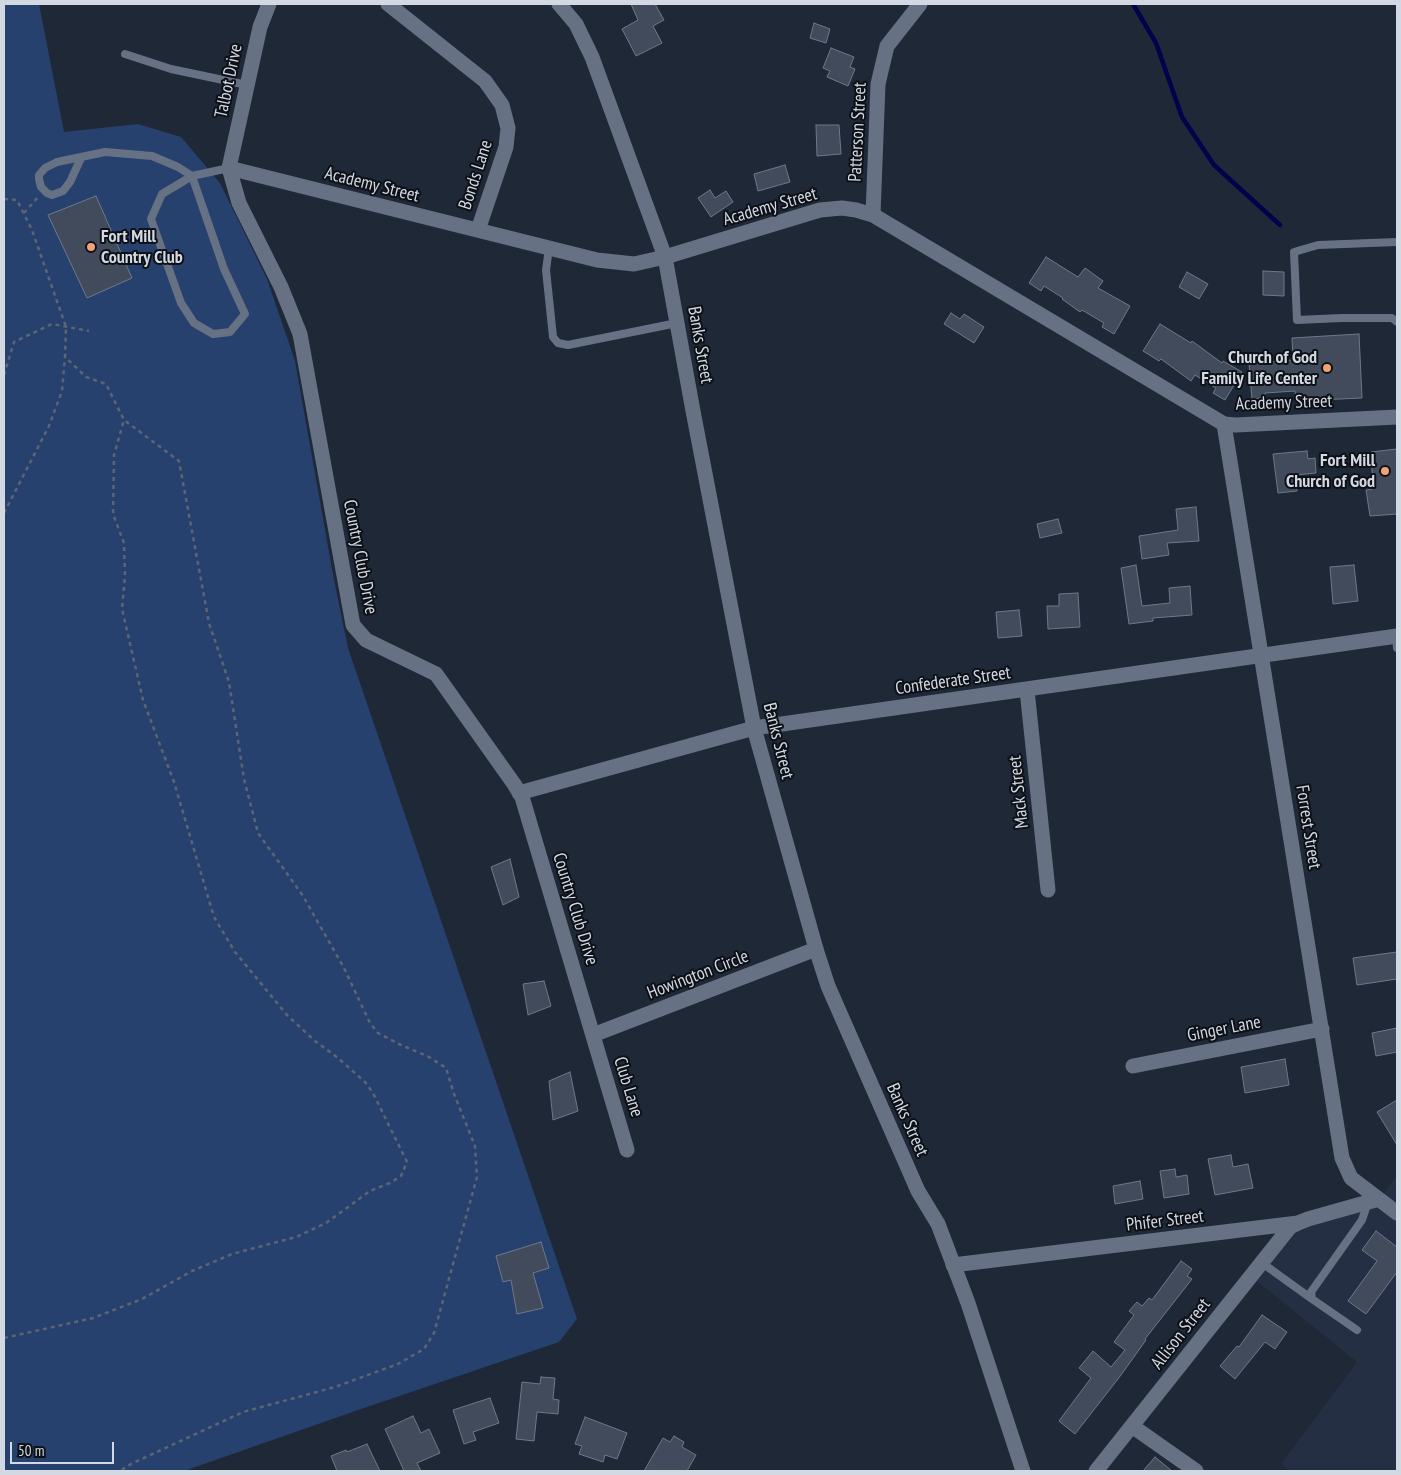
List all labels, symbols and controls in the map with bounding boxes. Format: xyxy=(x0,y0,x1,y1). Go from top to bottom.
street label: Talbot Drive xyxy=(211,42,247,120)
street label: Patterson Street xyxy=(845,82,871,182)
street label: Bonds Lane xyxy=(455,138,497,212)
street label: Academy Street xyxy=(322,163,422,207)
street label: Academy Street xyxy=(721,183,819,231)
place label: Fort Mill Country Club xyxy=(101,226,183,268)
marker: Fort Mill Country Club xyxy=(85,241,97,253)
street label: Banks Street xyxy=(683,305,717,385)
place label: Church of God Family Life Center xyxy=(1201,347,1317,389)
marker: Church of God Family Life Center xyxy=(1321,362,1333,374)
street label: Academy Street xyxy=(1235,391,1333,415)
place label: Fort Mill Church of God xyxy=(1286,450,1375,492)
marker: Fort Mill Church of God xyxy=(1379,465,1391,477)
street label: Country Club Drive xyxy=(338,498,382,616)
street label: Confederate Street xyxy=(894,662,1012,700)
street label: Banks Street xyxy=(758,701,798,781)
street label: Mack Street xyxy=(1004,755,1034,829)
street label: Forrest Street xyxy=(1291,784,1325,870)
street label: Country Club Drive xyxy=(548,850,602,968)
street label: Howington Circle xyxy=(644,946,752,1004)
street label: Ginger Lane xyxy=(1185,1011,1263,1047)
street label: Club Lane xyxy=(609,1054,647,1120)
street label: Banks Street xyxy=(881,1080,933,1160)
street label: Phifer Street xyxy=(1125,1206,1205,1236)
street label: Allison Street xyxy=(1147,1294,1215,1374)
scale bar xyxy=(12,1432,116,1464)
text: 50 m xyxy=(18,1441,44,1460)

